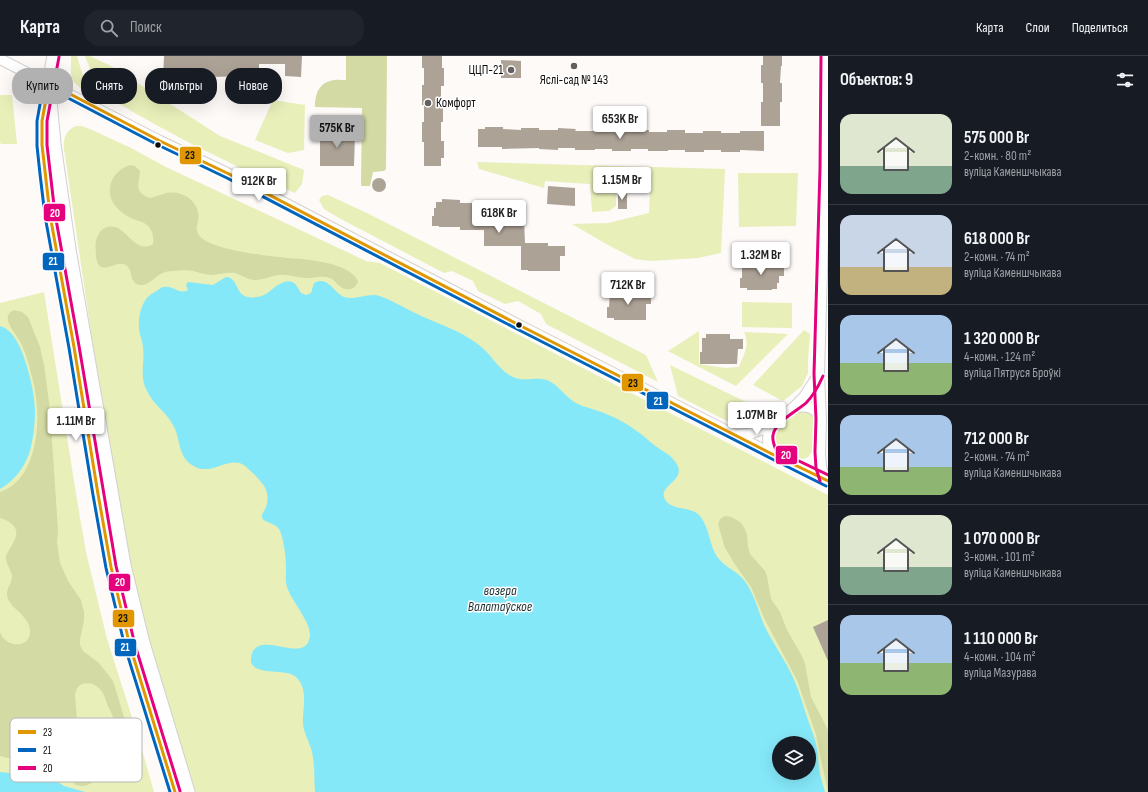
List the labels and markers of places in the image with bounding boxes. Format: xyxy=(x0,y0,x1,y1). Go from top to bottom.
marker: Яслі-сад № 143 xyxy=(569,61,579,71)
place label: ЦЦП-21 xyxy=(469,62,503,78)
marker: ЦЦП-21 xyxy=(506,65,516,75)
place label: Яслі-сад № 143 xyxy=(540,72,608,88)
place label: Комфорт xyxy=(436,95,476,111)
marker: Комфорт xyxy=(423,98,433,108)
pin: 653K Br xyxy=(583,106,657,140)
pin: 575K Br xyxy=(300,115,374,149)
unlabelled marker xyxy=(153,140,163,150)
pin: 1.15M Br xyxy=(581,167,663,201)
pin: 912K Br xyxy=(222,168,296,202)
pin: 618K Br xyxy=(462,200,536,234)
pin: 1.32M Br xyxy=(720,242,802,276)
pin: 712K Br xyxy=(591,272,665,306)
unlabelled marker xyxy=(514,320,524,330)
pin: 1.07M Br xyxy=(716,402,798,436)
pin: 1.11M Br xyxy=(35,408,117,442)

